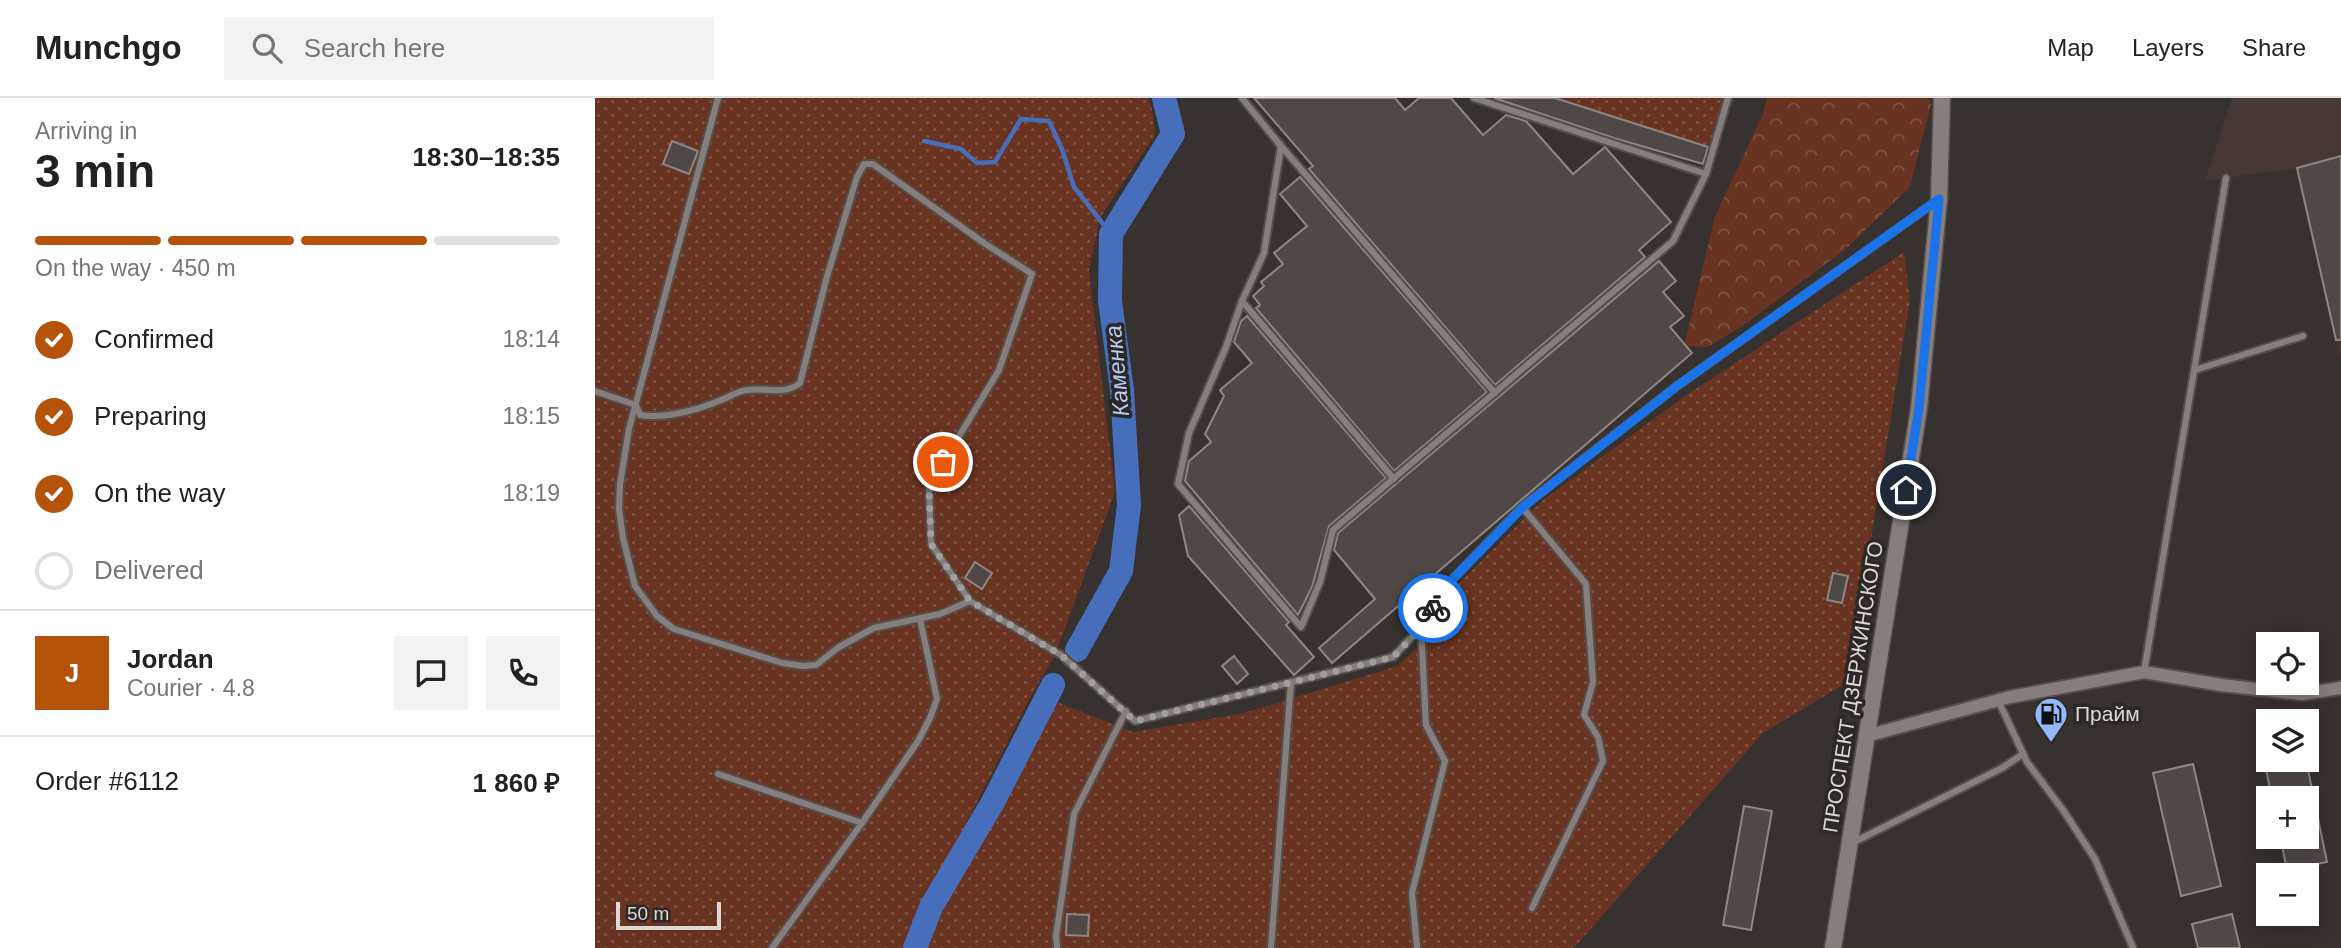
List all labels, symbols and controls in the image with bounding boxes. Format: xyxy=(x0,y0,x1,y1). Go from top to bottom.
search box xyxy=(224,17,714,80)
text: Munchgo xyxy=(35,29,182,66)
icon: search xyxy=(248,29,286,67)
text: Search here xyxy=(304,33,445,63)
text: Map xyxy=(2047,34,2094,61)
text: Layers xyxy=(2132,34,2204,61)
text: Share xyxy=(2242,34,2306,61)
text: Arriving in xyxy=(35,118,137,144)
text: 18:30–18:35 xyxy=(413,142,560,172)
text: 3 min xyxy=(35,145,155,197)
text: On the way · 450 m xyxy=(35,255,236,281)
icon: check xyxy=(35,321,73,359)
text: Confirmed xyxy=(94,324,214,354)
water label: Каменка xyxy=(1100,324,1134,418)
text: 18:14 xyxy=(502,326,560,352)
icon: check xyxy=(35,398,73,436)
text: Preparing xyxy=(94,401,207,431)
text: 18:15 xyxy=(502,403,560,429)
pin xyxy=(913,432,973,492)
icon: bag xyxy=(924,443,962,481)
pin xyxy=(1876,460,1936,520)
icon: home xyxy=(1887,471,1925,509)
icon: check xyxy=(35,475,73,513)
text: On the way xyxy=(94,478,226,508)
text: 18:19 xyxy=(502,480,560,506)
street label: ПРОСПЕКТ ДЗЕРЖИНСКОГО xyxy=(1818,540,1887,834)
text: Delivered xyxy=(94,555,204,585)
courier xyxy=(1398,573,1468,643)
icon: bike xyxy=(1414,589,1452,627)
map controls xyxy=(2256,632,2319,926)
button: locate xyxy=(2256,632,2319,695)
button: chat xyxy=(394,636,468,710)
button: phone xyxy=(486,636,560,710)
text: Jordan xyxy=(127,644,214,674)
text: J xyxy=(65,658,79,688)
text: Courier · 4.8 xyxy=(127,675,255,701)
fuel station icon: Прайм xyxy=(2032,695,2070,744)
place label: Прайм xyxy=(2075,702,2140,725)
button: layers xyxy=(2256,709,2319,772)
text: Order #6112 xyxy=(35,766,179,796)
text: 1 860 ₽ xyxy=(473,768,560,798)
button: + xyxy=(2256,786,2319,849)
button: − xyxy=(2256,863,2319,926)
scale bar xyxy=(616,899,721,931)
text: 50 m xyxy=(627,903,669,924)

